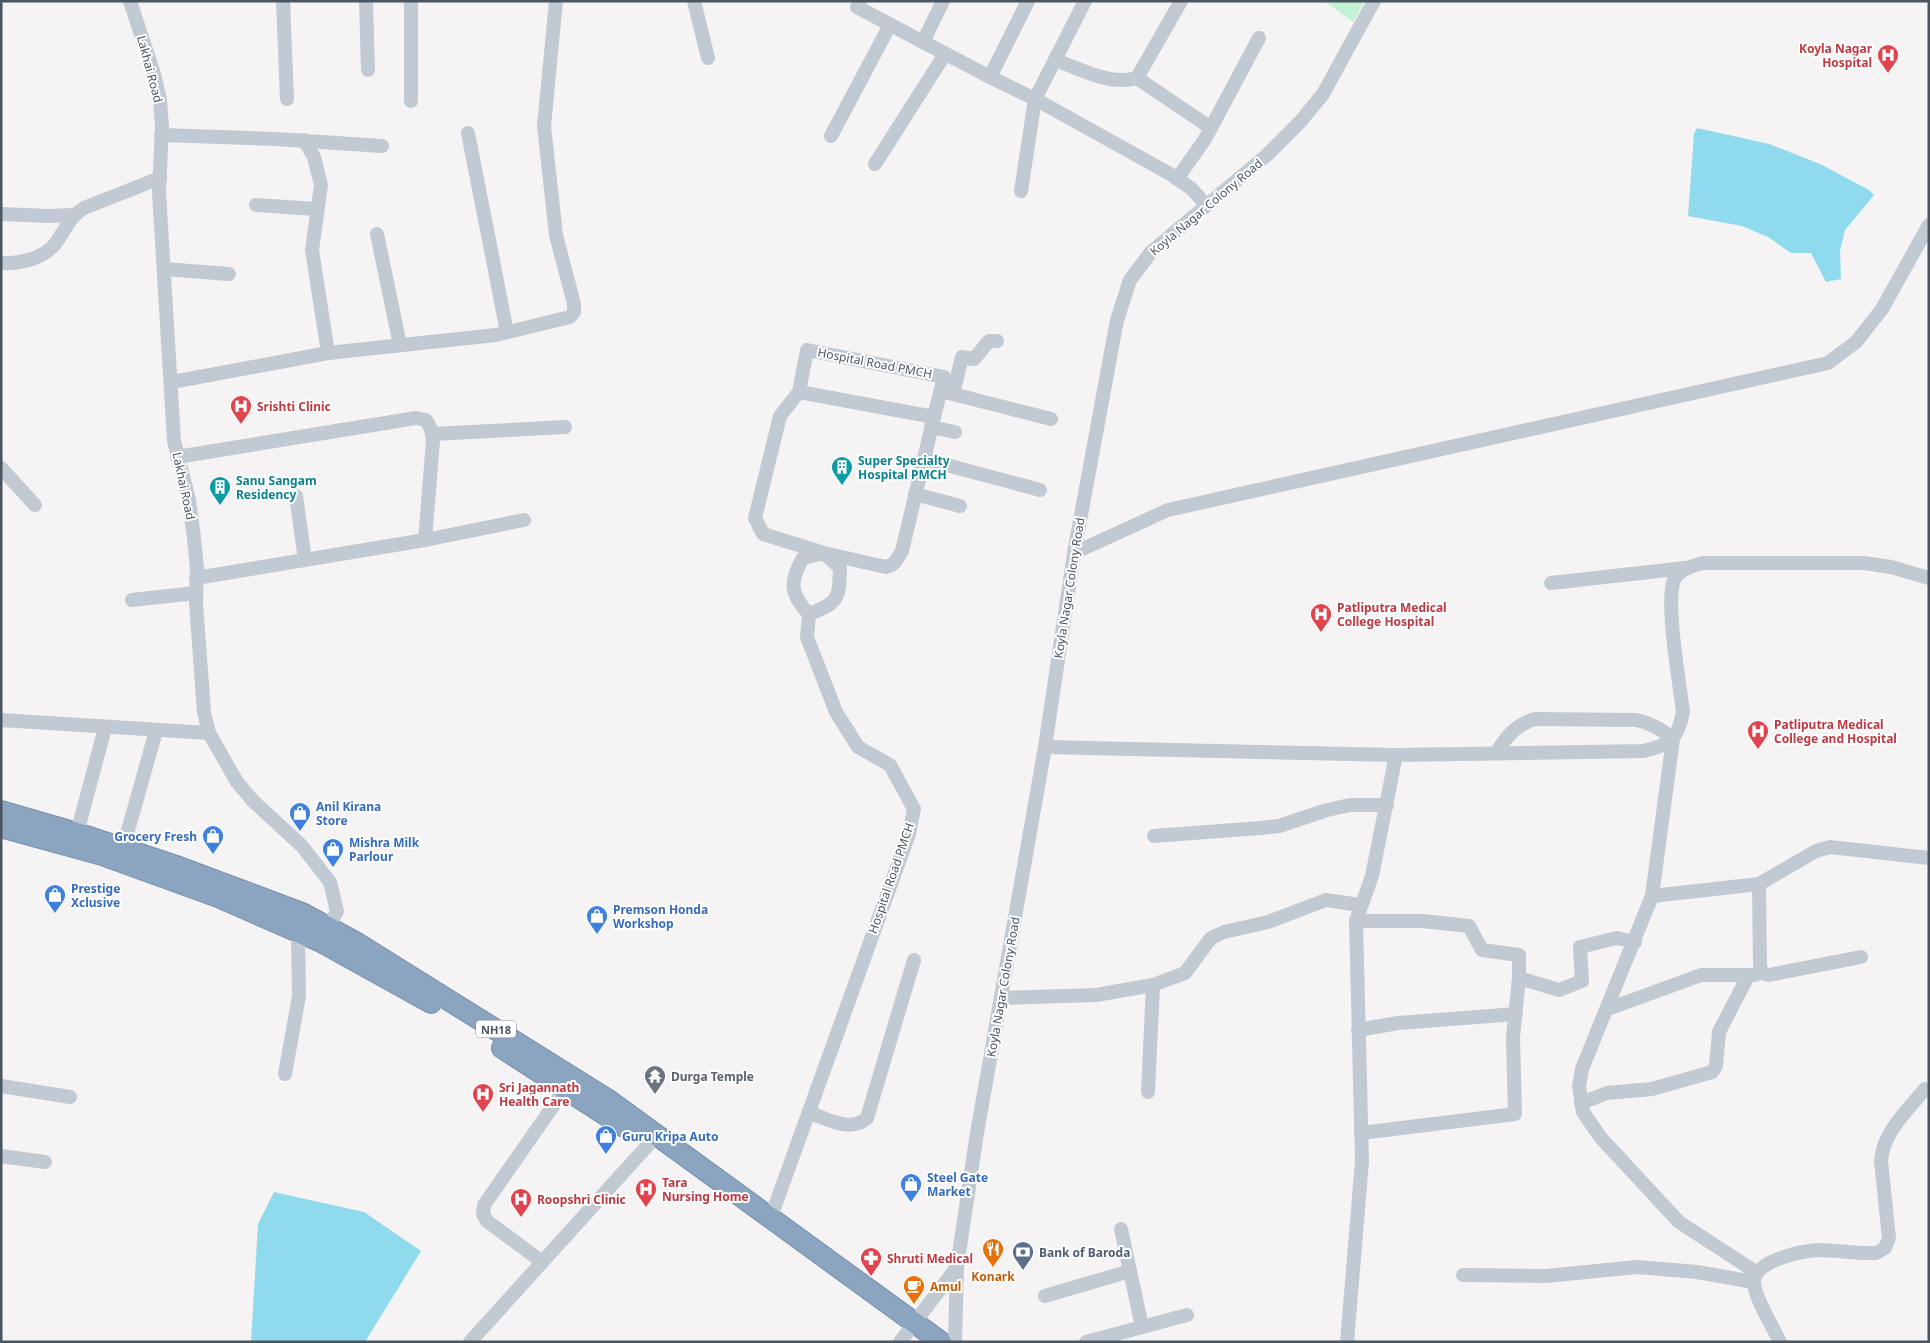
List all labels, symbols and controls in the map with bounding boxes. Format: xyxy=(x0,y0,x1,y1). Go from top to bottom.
street label: Lakhai Road xyxy=(133,34,167,104)
place label: Koyla Nagar Hospital xyxy=(1799,40,1873,71)
hospital icon: Koyla Nagar Hospital xyxy=(1876,43,1900,74)
street label: Koyla Nagar Colony Road xyxy=(1146,155,1266,259)
street label: Hospital Road PMCH xyxy=(816,344,934,382)
hospital icon: Srishti Clinic xyxy=(229,394,253,425)
place label: Srishti Clinic xyxy=(257,398,331,415)
street label: Lakhai Road xyxy=(169,451,199,521)
place label: Super Specialty Hospital PMCH xyxy=(858,452,950,483)
building icon: Super Specialty Hospital PMCH xyxy=(830,455,854,486)
place label: Sanu Sangam Residency xyxy=(236,472,317,503)
building icon: Sanu Sangam Residency xyxy=(208,475,232,506)
street label: Koyla Nagar Colony Road xyxy=(1049,516,1089,660)
place label: Patliputra Medical College Hospital xyxy=(1337,599,1447,630)
hospital icon: Patliputra Medical College Hospital xyxy=(1309,602,1333,633)
place label: Patliputra Medical College and Hospital xyxy=(1774,716,1897,747)
hospital icon: Patliputra Medical College and Hospital xyxy=(1746,719,1770,750)
place label: Anil Kirana Store xyxy=(316,798,381,829)
shop icon: Anil Kirana Store xyxy=(288,801,312,832)
street label: Hospital Road PMCH xyxy=(864,820,918,936)
shop icon: Grocery Fresh xyxy=(201,824,225,855)
place label: Grocery Fresh xyxy=(114,828,197,845)
place label: Mishra Milk Parlour xyxy=(349,834,420,865)
shop icon: Mishra Milk Parlour xyxy=(321,837,345,868)
place label: Prestige Xclusive xyxy=(71,880,120,911)
shop icon: Prestige Xclusive xyxy=(43,883,67,914)
place label: Premson Honda Workshop xyxy=(613,901,708,932)
shop icon: Premson Honda Workshop xyxy=(585,904,609,935)
street label: Koyla Nagar Colony Road xyxy=(982,915,1024,1059)
road number: NH18 xyxy=(476,1021,516,1038)
temple icon: Durga Temple xyxy=(643,1064,667,1095)
place label: Durga Temple xyxy=(671,1068,754,1085)
place label: Sri Jagannath Health Care xyxy=(499,1079,579,1110)
hospital icon: Sri Jagannath Health Care xyxy=(471,1082,495,1113)
shop icon: Guru Kripa Auto xyxy=(594,1124,618,1155)
place label: Guru Kripa Auto xyxy=(622,1128,718,1145)
place label: Steel Gate Market xyxy=(927,1169,988,1200)
shop icon: Steel Gate Market xyxy=(899,1172,923,1203)
place label: Tara Nursing Home xyxy=(662,1174,749,1205)
hospital icon: Tara Nursing Home xyxy=(634,1177,658,1208)
hospital icon: Roopshri Clinic xyxy=(509,1187,533,1218)
place label: Roopshri Clinic xyxy=(537,1191,626,1208)
restaurant icon: Konark xyxy=(981,1237,1005,1268)
bank icon: Bank of Baroda xyxy=(1011,1240,1035,1271)
place label: Bank of Baroda xyxy=(1039,1244,1130,1261)
pharmacy icon: Shruti Medical xyxy=(859,1246,883,1277)
place label: Shruti Medical xyxy=(887,1250,973,1267)
place label: Konark xyxy=(971,1268,1015,1285)
cafe icon: Amul xyxy=(902,1274,926,1305)
place label: Amul xyxy=(930,1278,961,1295)

